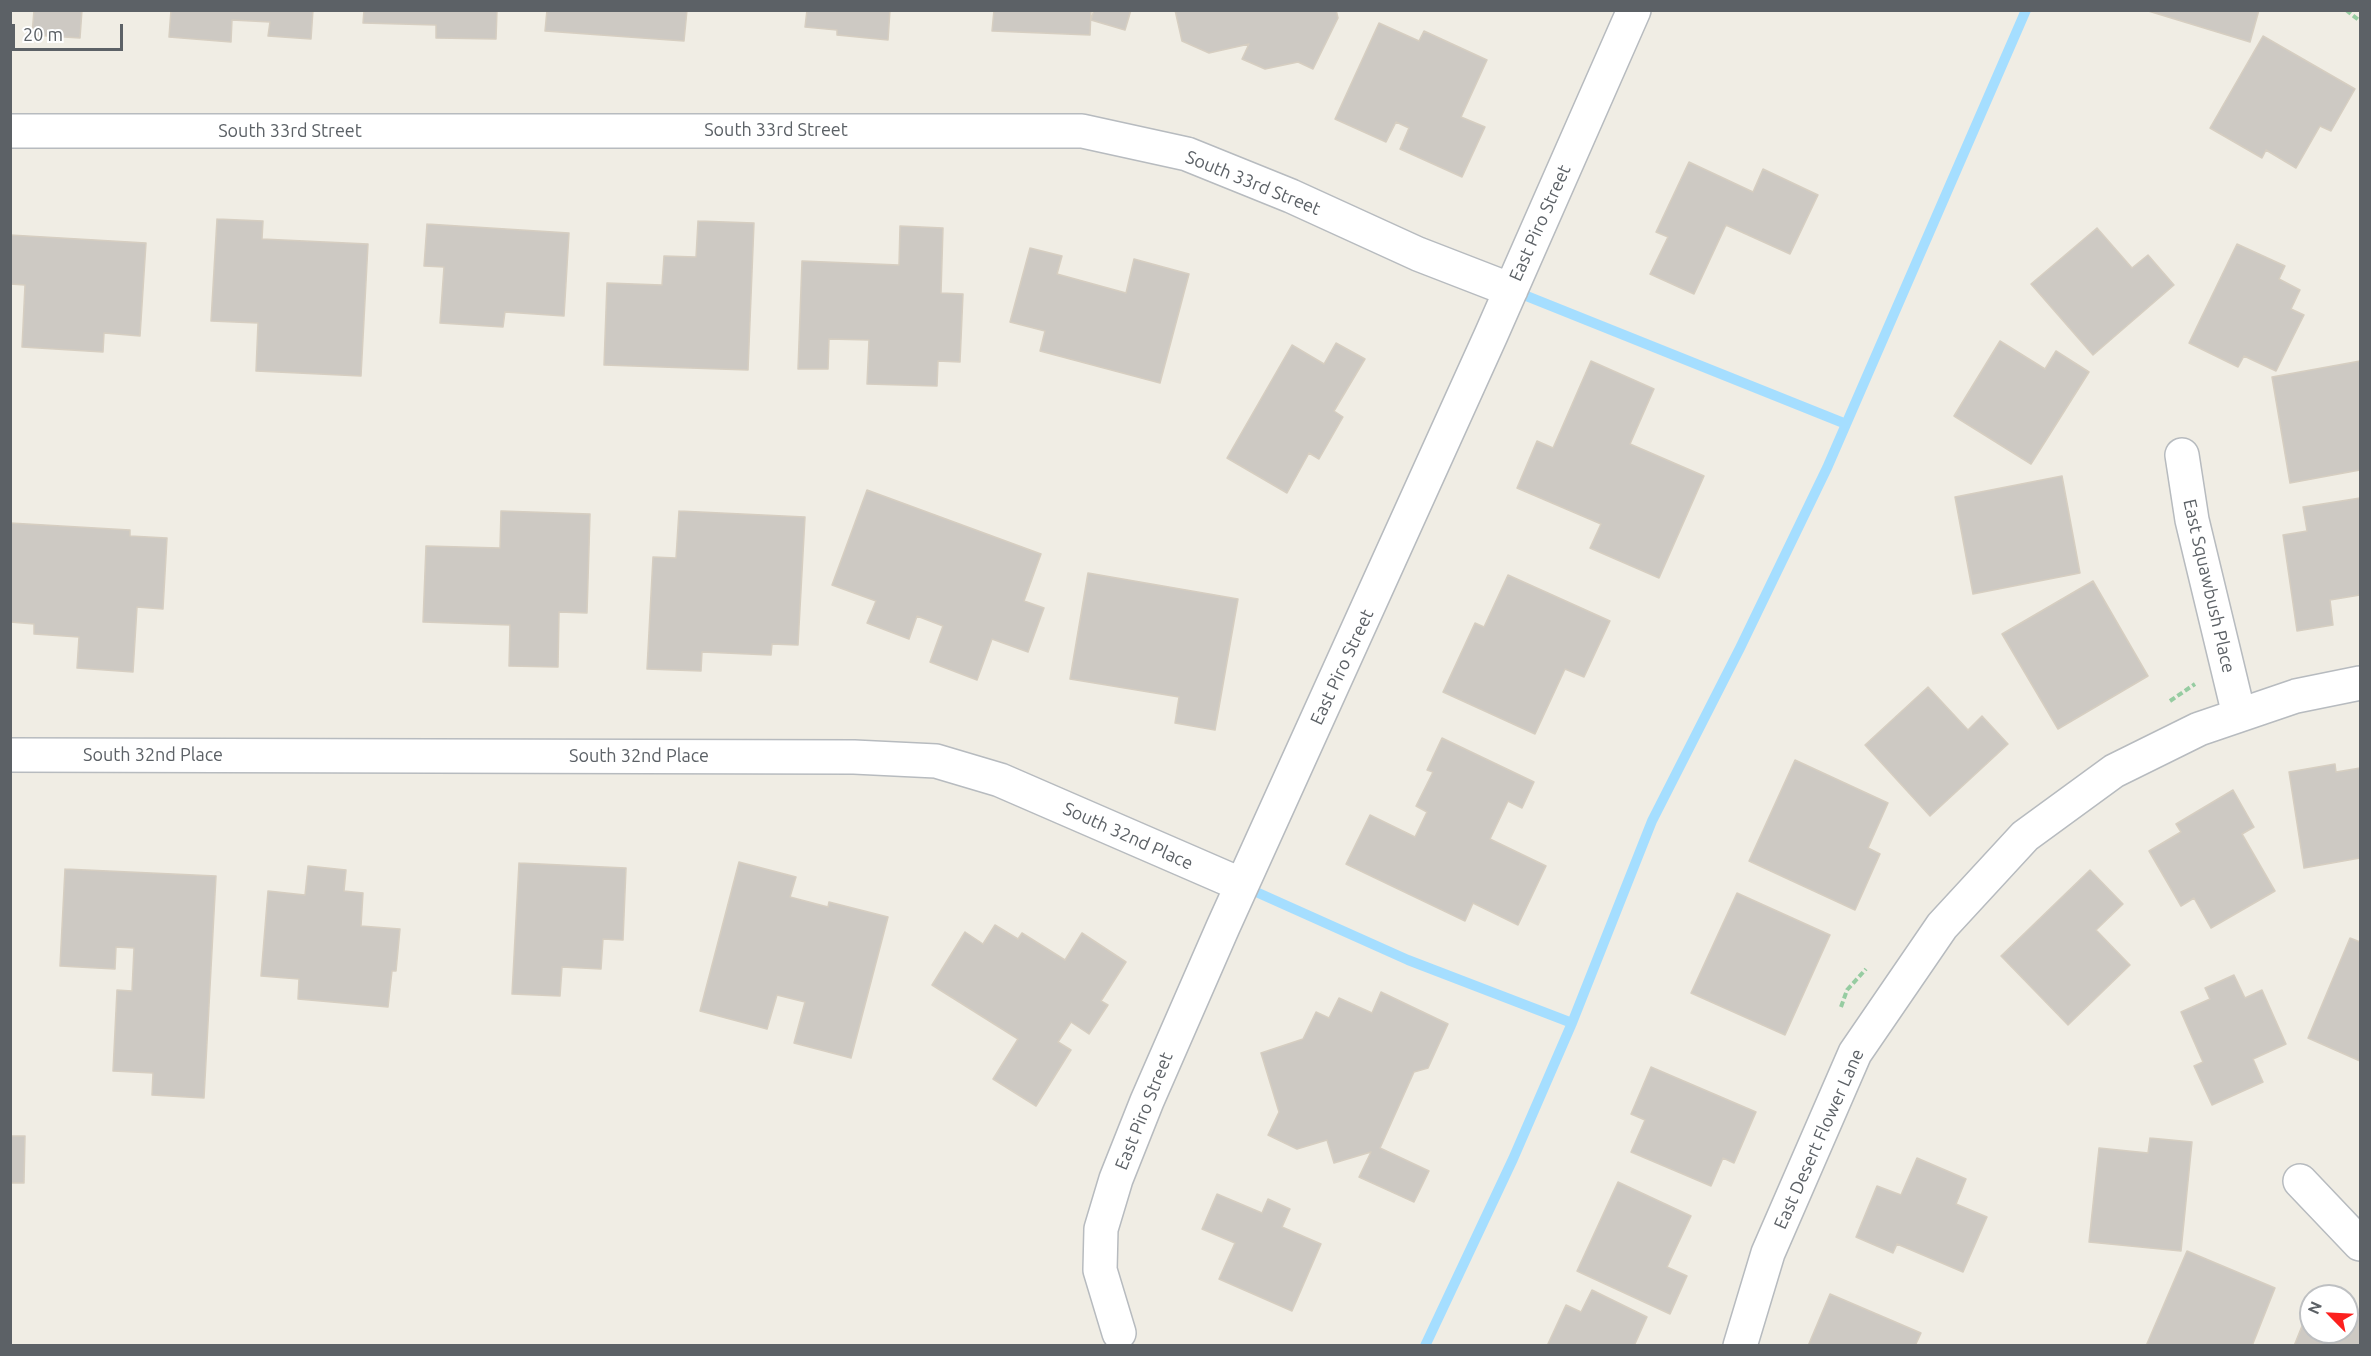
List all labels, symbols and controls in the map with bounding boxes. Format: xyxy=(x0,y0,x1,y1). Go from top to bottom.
scale bar xyxy=(15,12,126,50)
text: 20 m xyxy=(23,24,63,44)
street label: South 33rd Street xyxy=(704,119,848,141)
street label: South 33rd Street xyxy=(218,120,362,142)
street label: South 33rd Street xyxy=(1182,146,1324,220)
street label: East Piro Street xyxy=(1505,161,1575,285)
street label: East Squawbush Place xyxy=(2178,497,2240,675)
street label: East Piro Street xyxy=(1306,606,1378,728)
street label: South 32nd Place xyxy=(83,744,223,766)
street label: South 32nd Place xyxy=(569,745,709,767)
street label: South 32nd Place xyxy=(1060,798,1196,874)
street label: East Desert Flower Lane xyxy=(1769,1046,1869,1232)
street label: East Piro Street xyxy=(1111,1049,1177,1173)
north arrow xyxy=(2299,1284,2359,1344)
text: N xyxy=(2304,1298,2325,1317)

